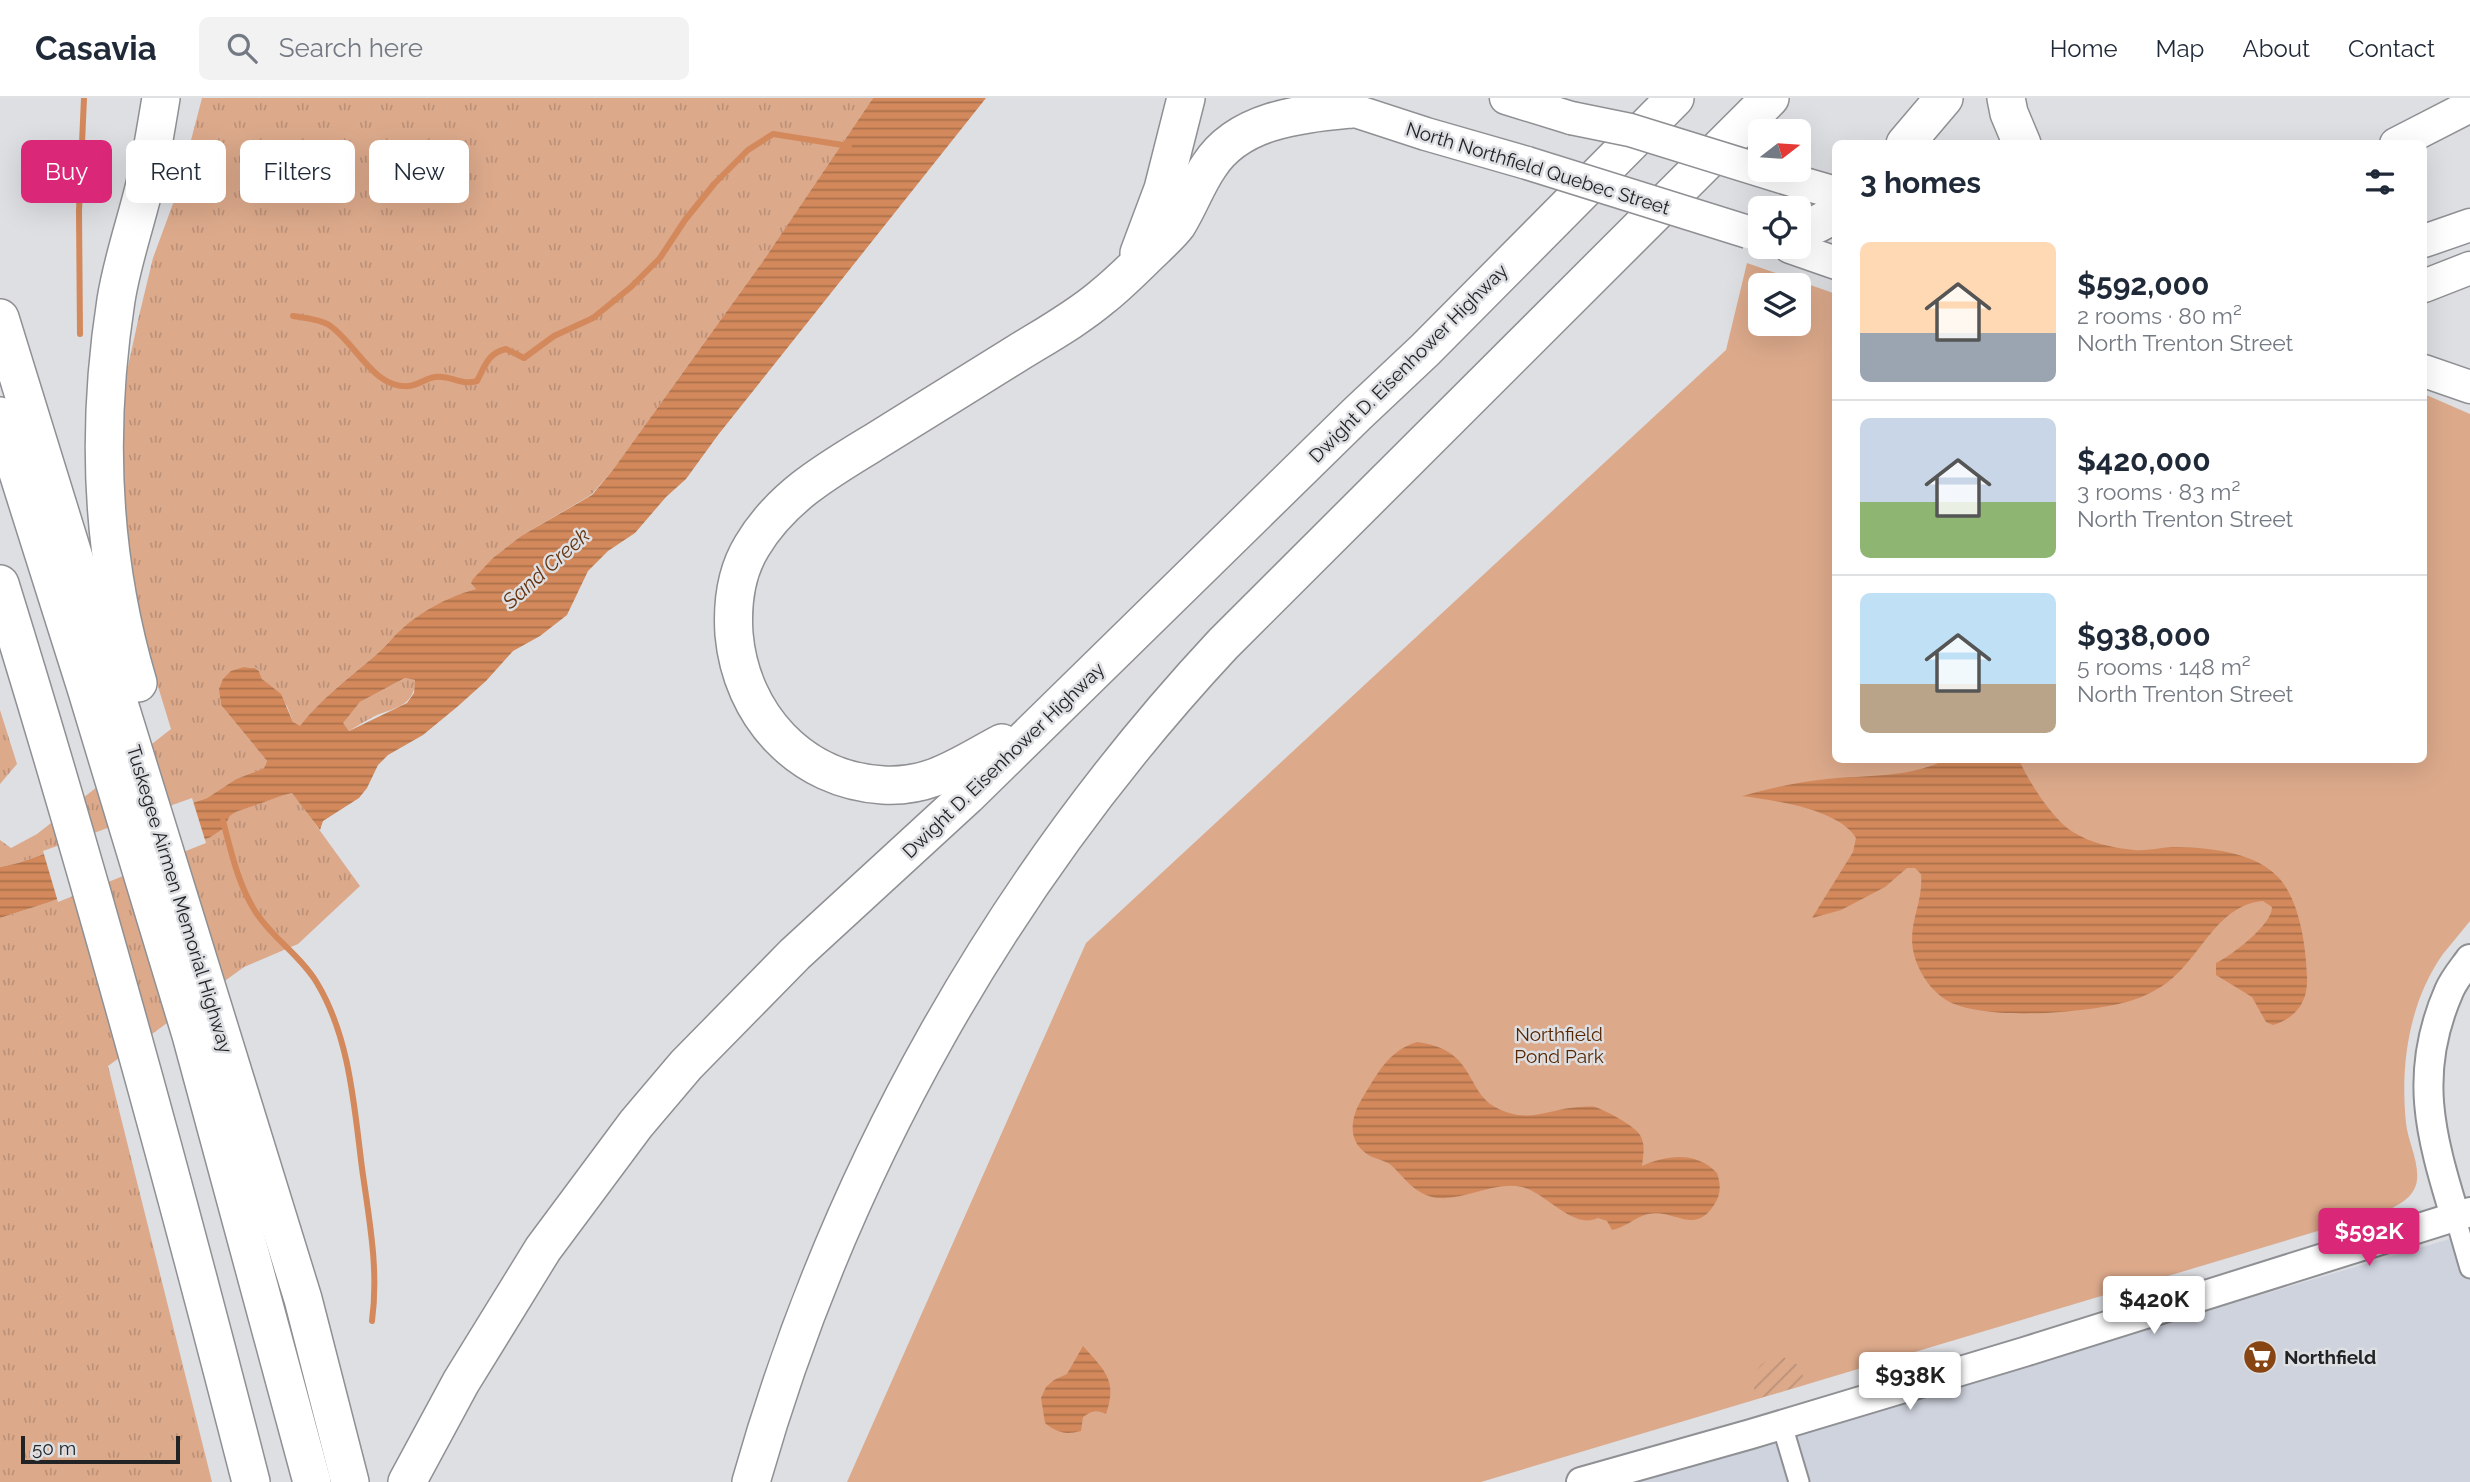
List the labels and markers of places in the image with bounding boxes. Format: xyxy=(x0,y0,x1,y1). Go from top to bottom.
pin: $592K xyxy=(2320,1208,2418,1268)
pin: $420K xyxy=(2105,1276,2203,1336)
supermarket icon: Northfield xyxy=(2241,1338,2279,1376)
place label: Northfield xyxy=(2284,1346,2376,1368)
pin: $938K xyxy=(1861,1352,1959,1412)

